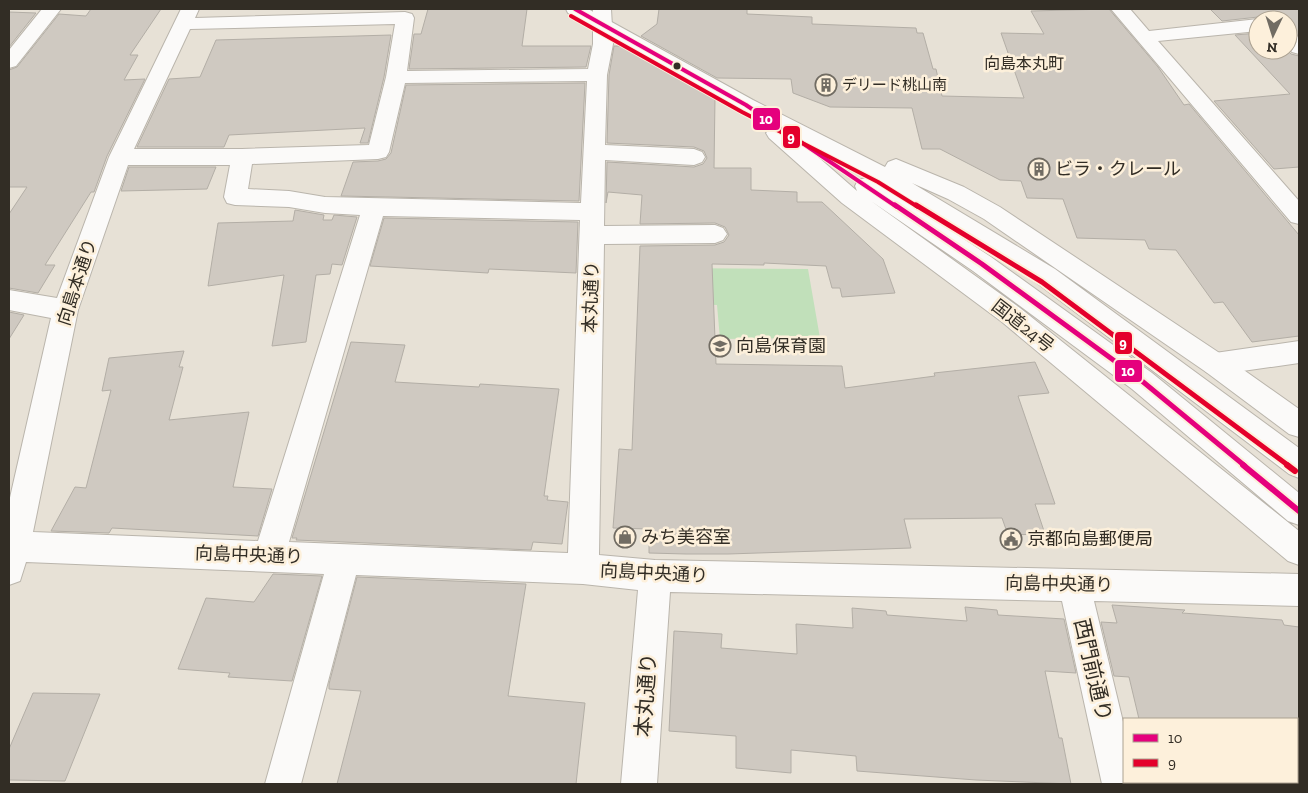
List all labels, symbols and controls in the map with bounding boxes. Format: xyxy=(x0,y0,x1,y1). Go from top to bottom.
north arrow xyxy=(1248,10,1298,60)
text: N xyxy=(1266,39,1278,56)
district label: 向島本丸町 xyxy=(984,54,1064,73)
unlabelled marker xyxy=(672,61,682,71)
building icon: デリード桃山南 xyxy=(814,73,838,97)
place label: デリード桃山南 xyxy=(842,76,947,94)
line badge: 10 xyxy=(752,107,781,131)
text: 10 xyxy=(759,111,773,128)
line badge: 9 xyxy=(782,125,801,149)
text: 9 xyxy=(787,129,795,146)
building icon: ビラ・クレール xyxy=(1027,157,1051,181)
place label: ビラ・クレール xyxy=(1055,158,1181,180)
street label: 向島本通り xyxy=(53,236,101,328)
street label: 本丸通り xyxy=(579,261,603,333)
street label: 国道24号 xyxy=(987,295,1059,357)
line badge: 9 xyxy=(1114,331,1133,355)
school or university icon: 向島保育園 xyxy=(708,334,732,358)
place label: 向島保育園 xyxy=(736,335,826,357)
text: 9 xyxy=(1119,335,1127,352)
line badge: 10 xyxy=(1114,359,1143,383)
text: 10 xyxy=(1121,363,1135,380)
shop icon: みち美容室 xyxy=(613,525,637,549)
place label: みち美容室 xyxy=(641,526,731,548)
public building icon: 京都向島郵便局 xyxy=(999,527,1023,551)
place label: 京都向島郵便局 xyxy=(1027,528,1153,550)
street label: 向島中央通り xyxy=(195,542,303,568)
street label: 向島中央通り xyxy=(599,559,709,587)
street label: 向島中央通り xyxy=(1005,572,1113,596)
street label: 西門前通り xyxy=(1069,616,1117,724)
street label: 本丸通り xyxy=(630,652,661,738)
legend xyxy=(1123,718,1298,783)
text: 10 xyxy=(1168,729,1182,747)
text: 9 xyxy=(1168,754,1176,772)

